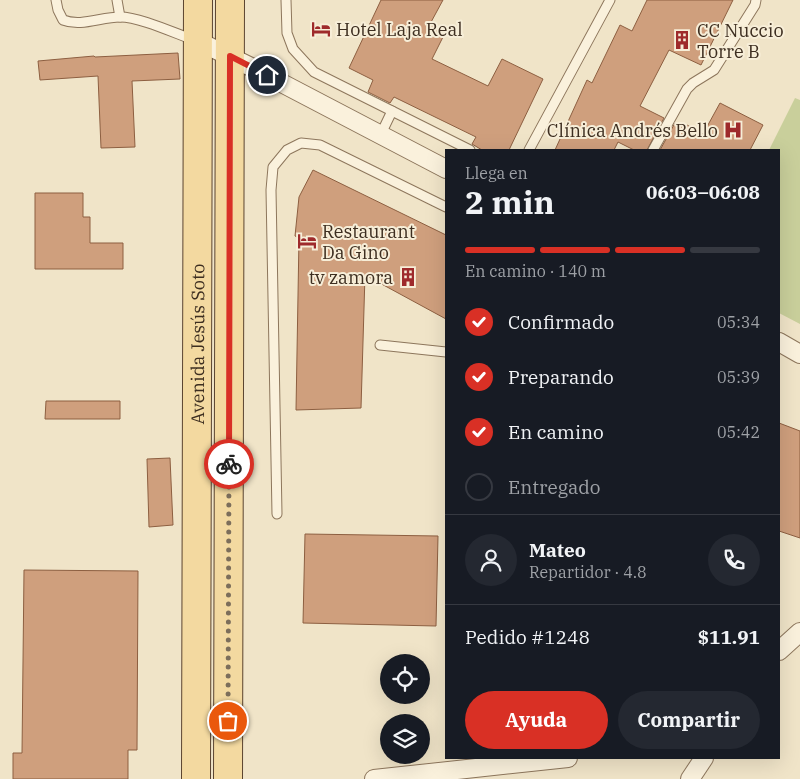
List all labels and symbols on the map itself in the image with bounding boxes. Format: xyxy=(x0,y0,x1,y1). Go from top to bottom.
hotel icon: Hotel Laja Real xyxy=(310,18,332,40)
place label: Hotel Laja Real xyxy=(336,18,463,41)
place label: CC Nuccio Torre B xyxy=(697,19,784,63)
building icon: CC Nuccio Torre B xyxy=(671,29,693,51)
pin xyxy=(246,54,288,96)
place label: Clínica Andrés Bello xyxy=(547,119,718,142)
hospital icon: Clínica Andrés Bello xyxy=(722,119,744,141)
place label: Restaurant Da Gino xyxy=(322,220,415,264)
hotel icon: Restaurant Da Gino xyxy=(296,230,318,252)
street label: Avenida Jesús Soto xyxy=(185,263,209,425)
place label: tv zamora xyxy=(309,266,393,289)
building icon: tv zamora xyxy=(397,266,419,288)
courier xyxy=(204,439,254,489)
pin xyxy=(207,700,249,742)

